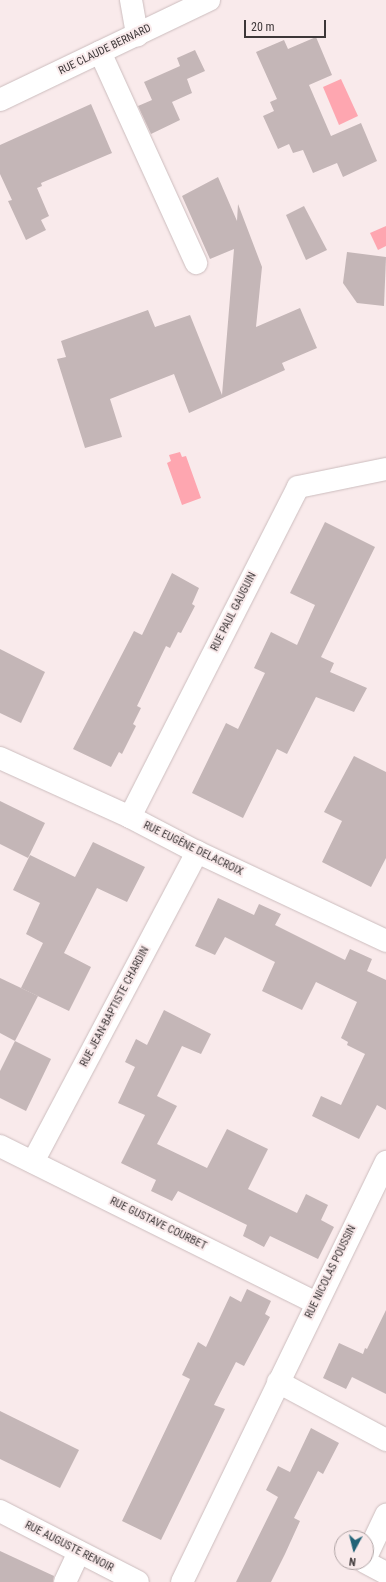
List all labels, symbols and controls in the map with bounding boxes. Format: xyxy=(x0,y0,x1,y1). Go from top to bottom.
scale bar xyxy=(246,12,328,38)
text: 20 m xyxy=(251,20,275,34)
street label: RUE CLAUDE BERNARD xyxy=(57,22,153,78)
street label: RUE PAUL GAUGUIN xyxy=(208,570,260,654)
street label: RUE EUGÈNE DELACROIX xyxy=(141,819,245,879)
street label: RUE JEAN-BAPTISTE CHARDIN xyxy=(78,945,152,1069)
street label: RUE GUSTAVE COURBET xyxy=(108,1195,208,1253)
street label: RUE NICOLAS POUSSIN xyxy=(303,1223,359,1321)
street label: RUE AUGUSTE RENOIR xyxy=(22,1519,116,1575)
north arrow xyxy=(334,1530,374,1570)
text: N xyxy=(348,1555,357,1568)

